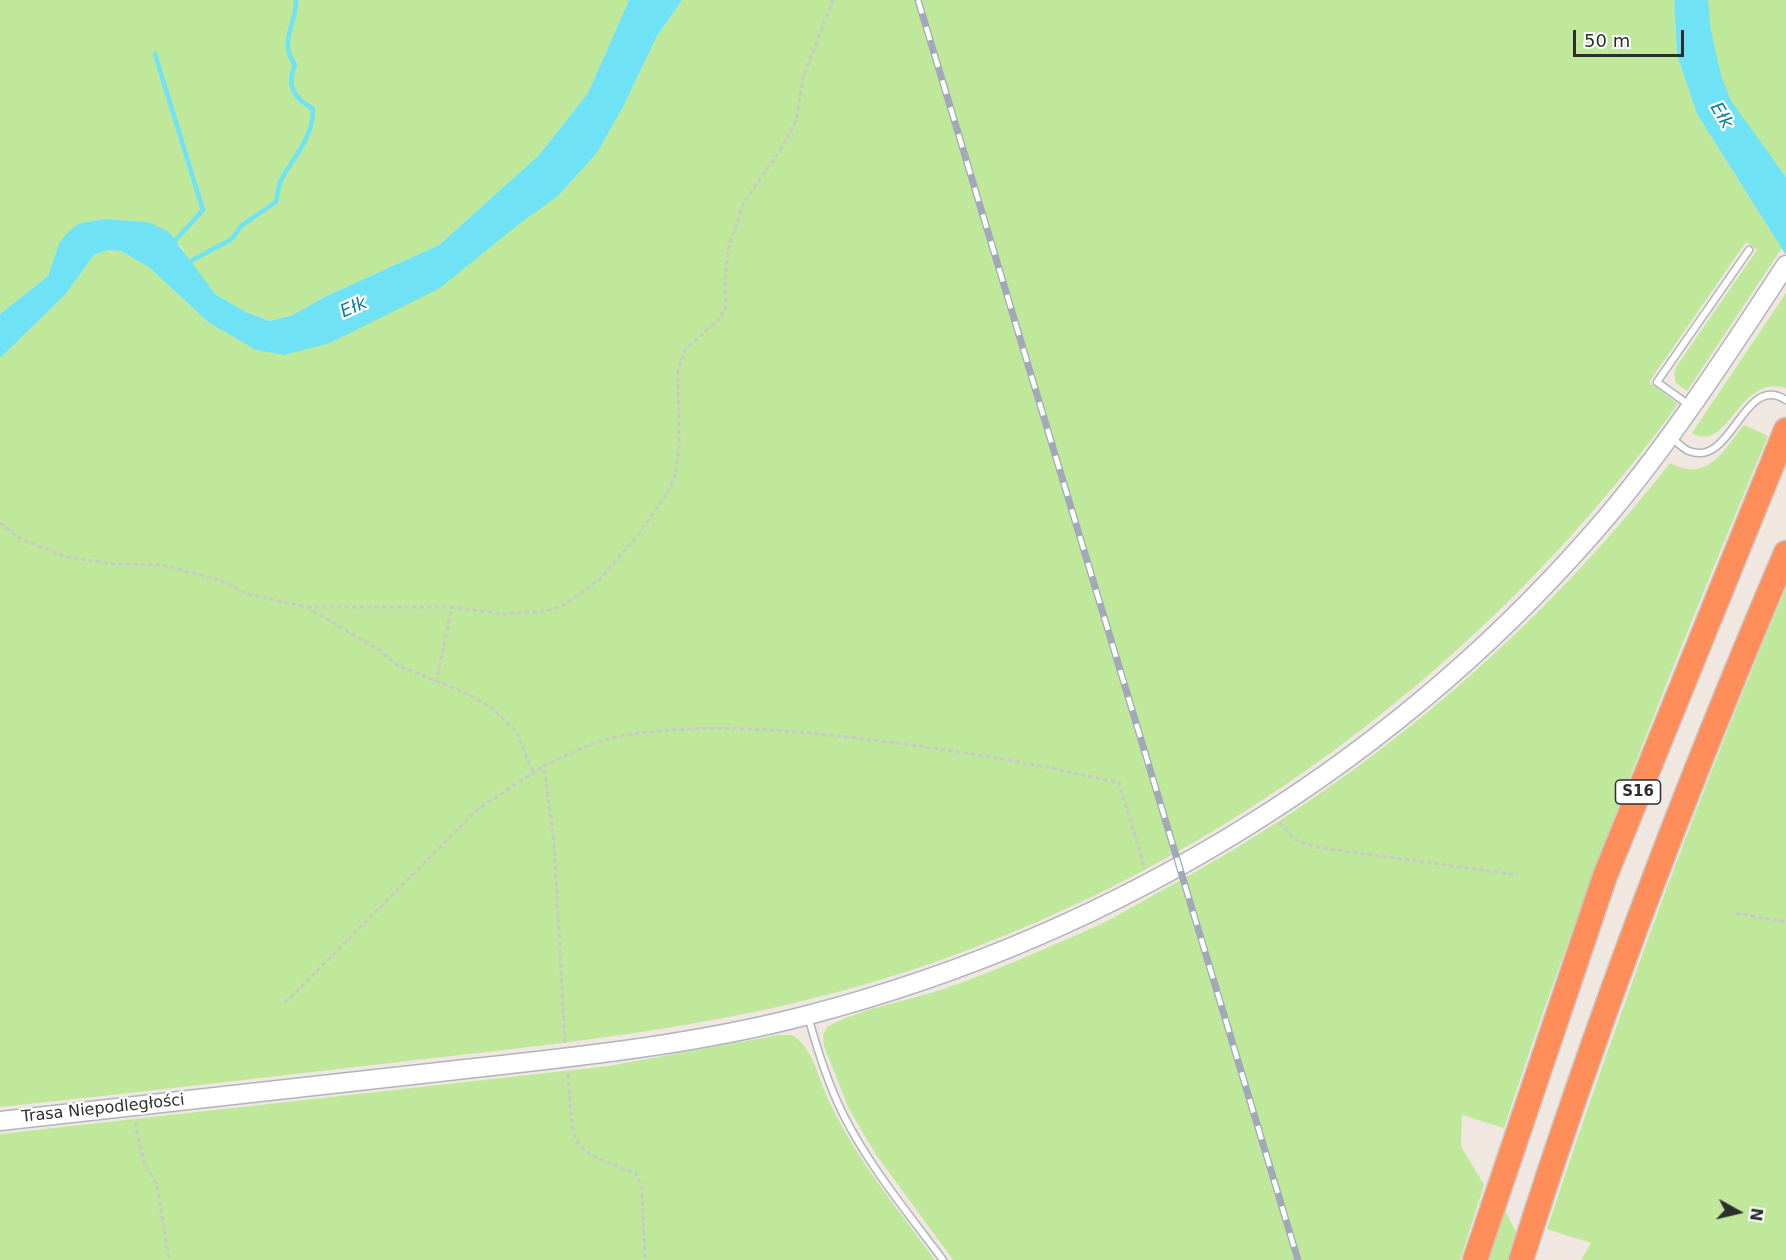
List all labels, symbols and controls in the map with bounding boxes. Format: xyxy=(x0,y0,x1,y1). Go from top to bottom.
scale bar xyxy=(1576,18,1687,56)
text: 50 m xyxy=(1584,30,1630,51)
water label: Ełk xyxy=(1705,99,1737,133)
water label: Ełk xyxy=(337,293,371,323)
road number: S16 xyxy=(1616,780,1660,804)
street label: Trasa Niepodległości xyxy=(21,1091,185,1127)
north arrow xyxy=(1708,1182,1768,1242)
text: N xyxy=(1746,1207,1767,1223)

